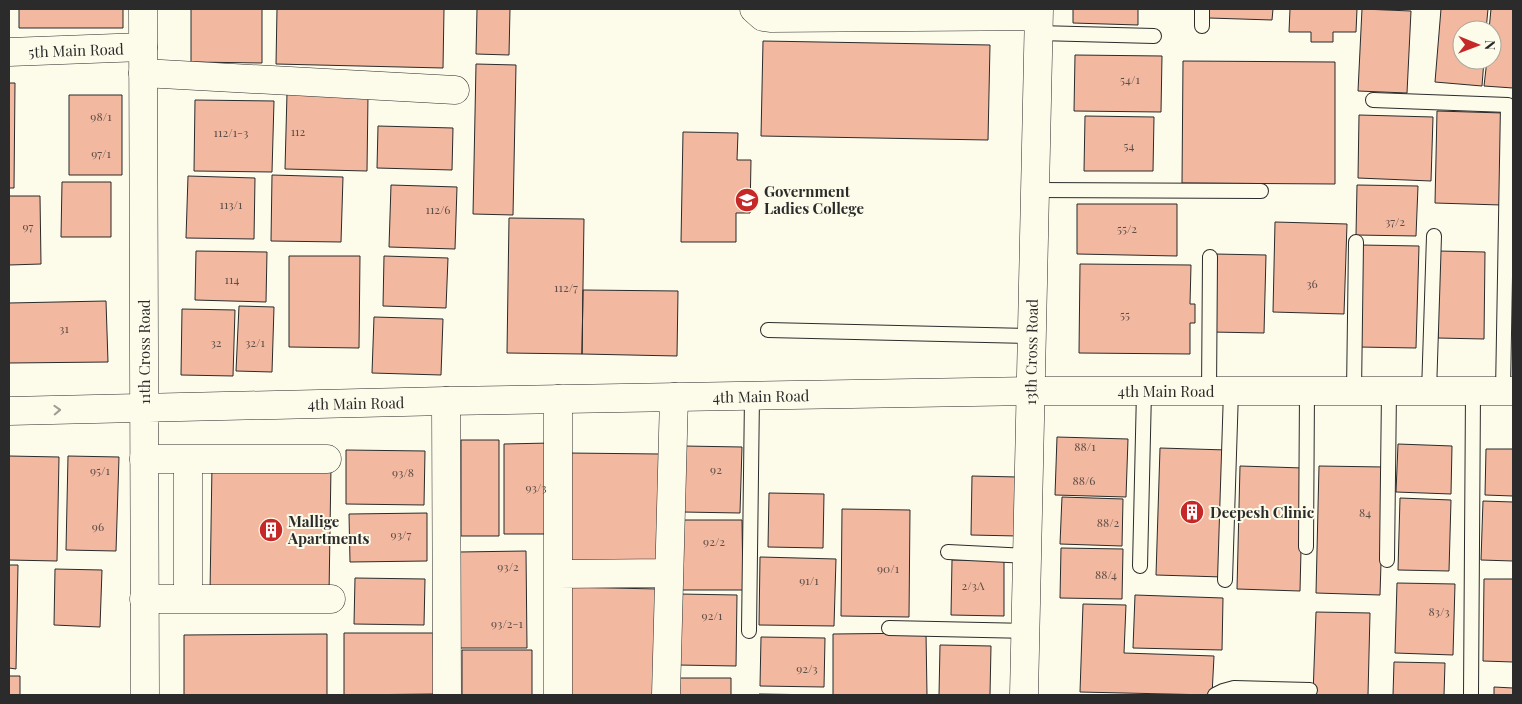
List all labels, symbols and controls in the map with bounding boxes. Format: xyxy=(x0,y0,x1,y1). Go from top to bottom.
north arrow xyxy=(1452,20,1502,70)
street label: 5th Main Road xyxy=(28,38,124,62)
text: N xyxy=(1481,40,1500,50)
house number: 54/1 xyxy=(1120,71,1140,87)
house number: 98/1 xyxy=(90,108,112,124)
house number: 112 xyxy=(291,123,306,139)
house number: 112/1-3 xyxy=(214,124,248,140)
house number: 54 xyxy=(1124,137,1135,153)
house number: 97/1 xyxy=(91,145,111,161)
place label: Government Ladies College xyxy=(764,181,864,218)
school or university icon: Government Ladies College xyxy=(734,187,760,213)
house number: 113/1 xyxy=(220,196,243,212)
house number: 112/6 xyxy=(425,201,451,217)
house number: 37/2 xyxy=(1385,213,1405,229)
house number: 97 xyxy=(23,218,34,234)
house number: 55/2 xyxy=(1117,220,1137,236)
house number: 114 xyxy=(225,271,239,287)
house number: 36 xyxy=(1306,275,1318,291)
house number: 112/7 xyxy=(554,279,578,295)
street label: 11th Cross Road xyxy=(134,299,154,405)
street label: 13th Cross Road xyxy=(1020,299,1042,405)
house number: 55 xyxy=(1120,306,1130,322)
house number: 31 xyxy=(59,320,69,336)
house number: 32 xyxy=(210,334,222,350)
house number: 32/1 xyxy=(245,334,266,350)
street label: 4th Main Road xyxy=(1118,381,1215,401)
street label: 4th Main Road xyxy=(712,385,810,407)
street label: 4th Main Road xyxy=(307,392,405,414)
one-way arrow xyxy=(54,405,62,415)
house number: 88/1 xyxy=(1074,438,1096,454)
house number: 92 xyxy=(710,461,722,477)
house number: 95/1 xyxy=(90,462,111,478)
house number: 93/8 xyxy=(392,464,414,480)
house number: 88/6 xyxy=(1073,472,1095,488)
house number: 93/3 xyxy=(525,479,547,495)
building icon: Deepesh Clinic xyxy=(1179,499,1205,525)
place label: Deepesh Clinic xyxy=(1210,502,1315,522)
house number: 84 xyxy=(1359,504,1371,520)
place label: Mallige Apartments xyxy=(287,511,370,548)
house number: 88/2 xyxy=(1097,514,1119,530)
building icon: Mallige Apartments xyxy=(258,517,284,543)
house number: 96 xyxy=(92,518,104,534)
house number: 93/7 xyxy=(391,526,412,542)
house number: 92/2 xyxy=(703,533,725,549)
house number: 93/2 xyxy=(497,558,519,574)
house number: 90/1 xyxy=(877,560,900,576)
house number: 88/4 xyxy=(1095,566,1117,582)
house number: 91/1 xyxy=(799,572,819,588)
house number: 2/3A xyxy=(962,577,985,593)
house number: 83/3 xyxy=(1428,603,1450,619)
house number: 92/1 xyxy=(702,607,723,623)
house number: 93/2-1 xyxy=(491,615,524,631)
house number: 92/3 xyxy=(796,660,818,676)

